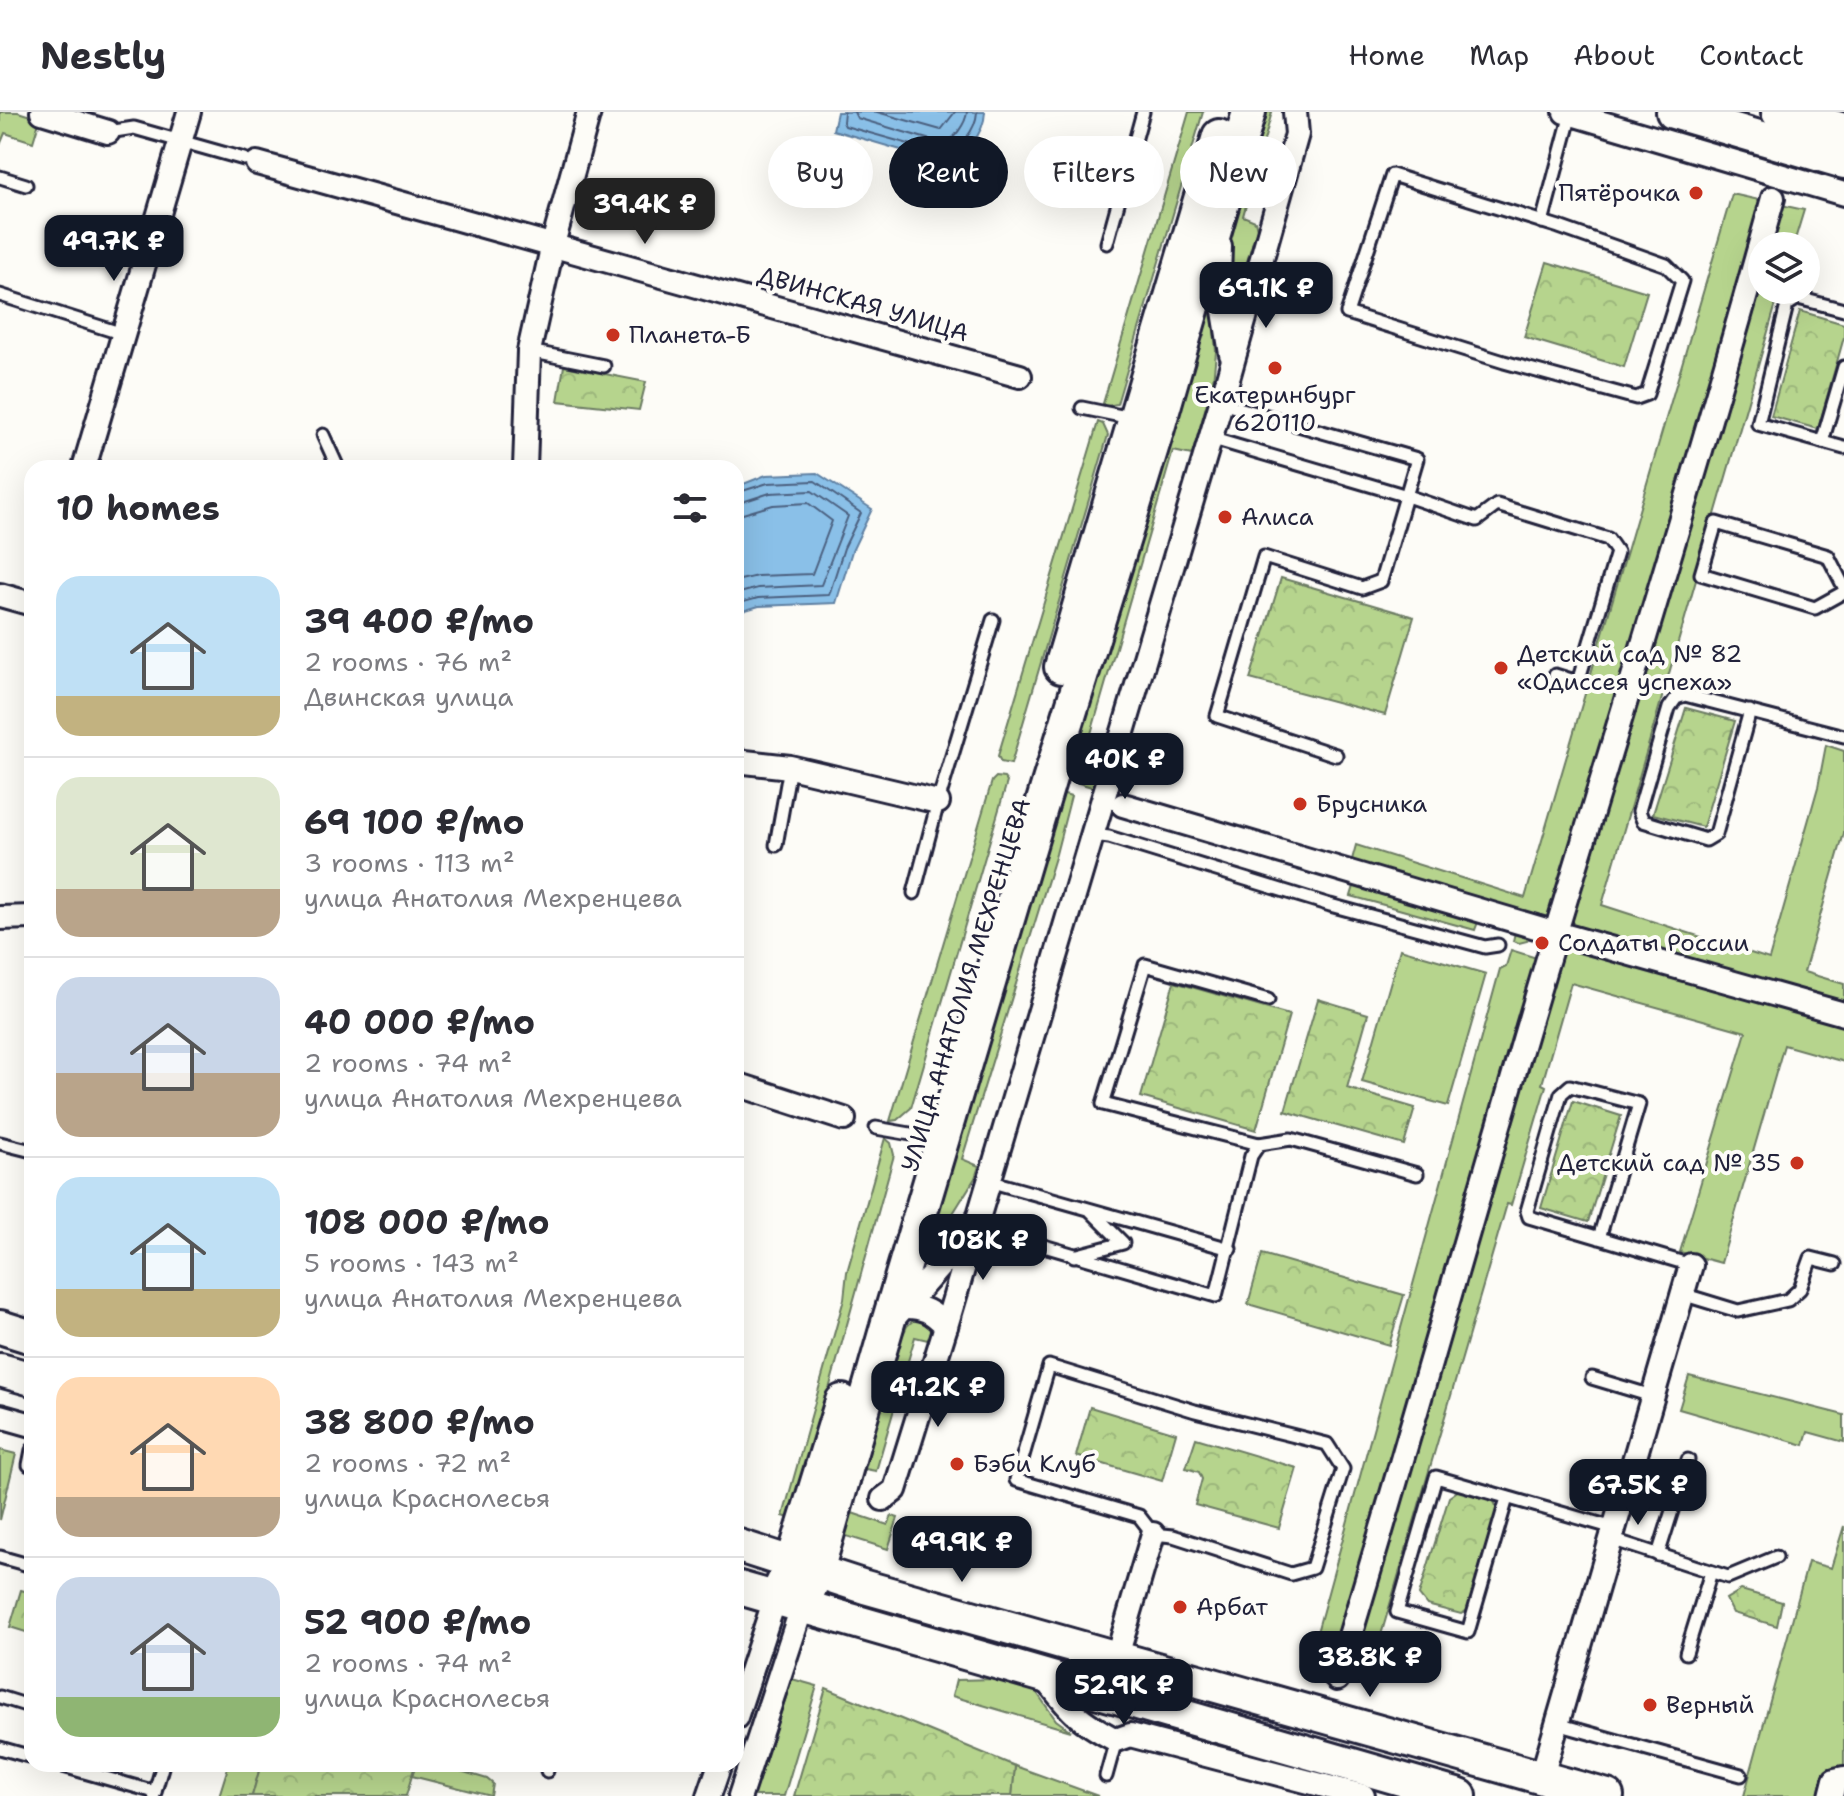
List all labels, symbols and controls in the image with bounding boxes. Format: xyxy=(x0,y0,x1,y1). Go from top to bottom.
text: Nestly xyxy=(40,30,166,81)
text: Home xyxy=(1348,36,1425,74)
text: Map xyxy=(1469,36,1529,74)
text: About xyxy=(1573,36,1655,74)
text: Contact xyxy=(1699,36,1804,74)
chip: Buy xyxy=(768,136,873,208)
chip: Rent xyxy=(889,136,1008,208)
chip: Filters xyxy=(1024,136,1164,208)
chip: New xyxy=(1180,136,1297,208)
place label: Пятёрочка xyxy=(1558,177,1680,209)
pin: 39.4K ₽ xyxy=(571,178,719,246)
marker: Пятёрочка xyxy=(1687,184,1705,202)
text: 39.4K ₽ xyxy=(593,186,697,221)
pin: 49.7K ₽ xyxy=(40,215,188,283)
text: 49.7K ₽ xyxy=(62,223,166,258)
map controls xyxy=(1748,232,1820,304)
button: layers xyxy=(1748,232,1820,304)
street label: ДВИНСКАЯ УЛИЦА xyxy=(754,259,972,349)
pin: 69.1K ₽ xyxy=(1192,262,1340,330)
text: 69.1K ₽ xyxy=(1218,270,1314,305)
place label: Планета-Б xyxy=(629,319,751,351)
marker: Планета-Б xyxy=(604,326,622,344)
marker: Екатеринбург 620110 xyxy=(1266,359,1284,377)
place label: Екатеринбург 620110 xyxy=(1194,379,1356,439)
text: 10 homes xyxy=(56,485,220,531)
icon: filters xyxy=(668,486,712,530)
place label: Алиса xyxy=(1241,501,1314,533)
marker: Алиса xyxy=(1216,508,1234,526)
text: 39 400 ₽/mo xyxy=(304,598,534,644)
icon: home xyxy=(120,608,216,704)
place label: Детский сад № 82 «Одиссея успеха» xyxy=(1517,638,1742,698)
text: 2 rooms · 76 m² xyxy=(304,644,512,679)
marker: Детский сад № 82 «Одиссея успеха» xyxy=(1492,659,1510,677)
text: Двинская улица xyxy=(304,679,513,714)
pin: 40K ₽ xyxy=(1069,733,1181,801)
text: 40K ₽ xyxy=(1084,741,1166,776)
place label: Брусника xyxy=(1316,788,1427,820)
street label: УЛИЦА АНАТОЛИЯ МЕХРЕНЦЕВА xyxy=(894,794,1038,1176)
marker: Брусника xyxy=(1291,795,1309,813)
text: 69 100 ₽/mo xyxy=(304,799,525,845)
icon: home xyxy=(120,809,216,905)
text: 3 rooms · 113 m² xyxy=(304,845,515,880)
text: улица Анатолия Мехренцева xyxy=(304,880,682,915)
place label: Солдаты России xyxy=(1558,927,1749,959)
marker: Солдаты России xyxy=(1533,934,1551,952)
text: 40 000 ₽/mo xyxy=(304,999,535,1045)
icon: home xyxy=(120,1009,216,1105)
text: 2 rooms · 74 m² xyxy=(304,1045,512,1080)
text: улица Анатолия Мехренцева xyxy=(304,1080,682,1115)
place label: Детский сад № 35 xyxy=(1557,1147,1781,1179)
marker: Детский сад № 35 xyxy=(1788,1154,1806,1172)
text: 108 000 ₽/mo xyxy=(304,1199,550,1245)
icon: home xyxy=(120,1209,216,1305)
pin: 108K ₽ xyxy=(918,1214,1048,1282)
text: 108K ₽ xyxy=(937,1222,1029,1257)
text: 5 rooms · 143 m² xyxy=(304,1245,519,1280)
text: улица Анатолия Мехренцева xyxy=(304,1280,682,1315)
pin: 41.2K ₽ xyxy=(864,1361,1012,1429)
text: 41.2K ₽ xyxy=(889,1369,987,1404)
text: 38 800 ₽/mo xyxy=(304,1399,535,1445)
icon: home xyxy=(120,1409,216,1505)
text: 2 rooms · 72 m² xyxy=(304,1445,511,1480)
place label: Бэби Клуб xyxy=(973,1448,1096,1480)
marker: Бэби Клуб xyxy=(948,1455,966,1473)
pin: 67.5K ₽ xyxy=(1564,1459,1712,1527)
text: 67.5K ₽ xyxy=(1587,1467,1689,1502)
text: улица Краснолесья xyxy=(304,1480,550,1515)
pin: 49.9K ₽ xyxy=(888,1516,1036,1584)
text: 49.9K ₽ xyxy=(911,1524,1013,1559)
place label: Арбат xyxy=(1196,1591,1268,1623)
marker: Арбат xyxy=(1171,1598,1189,1616)
text: 52 900 ₽/mo xyxy=(304,1599,531,1645)
icon: home xyxy=(120,1609,216,1705)
pin: 38.8K ₽ xyxy=(1296,1631,1444,1699)
text: 38.8K ₽ xyxy=(1317,1639,1423,1674)
text: 2 rooms · 74 m² xyxy=(304,1645,512,1680)
pin: 52.9K ₽ xyxy=(1050,1659,1198,1727)
text: 52.9K ₽ xyxy=(1074,1667,1174,1702)
text: улица Краснолесья xyxy=(304,1680,550,1715)
place label: Верный xyxy=(1666,1689,1754,1721)
marker: Верный xyxy=(1641,1696,1659,1714)

